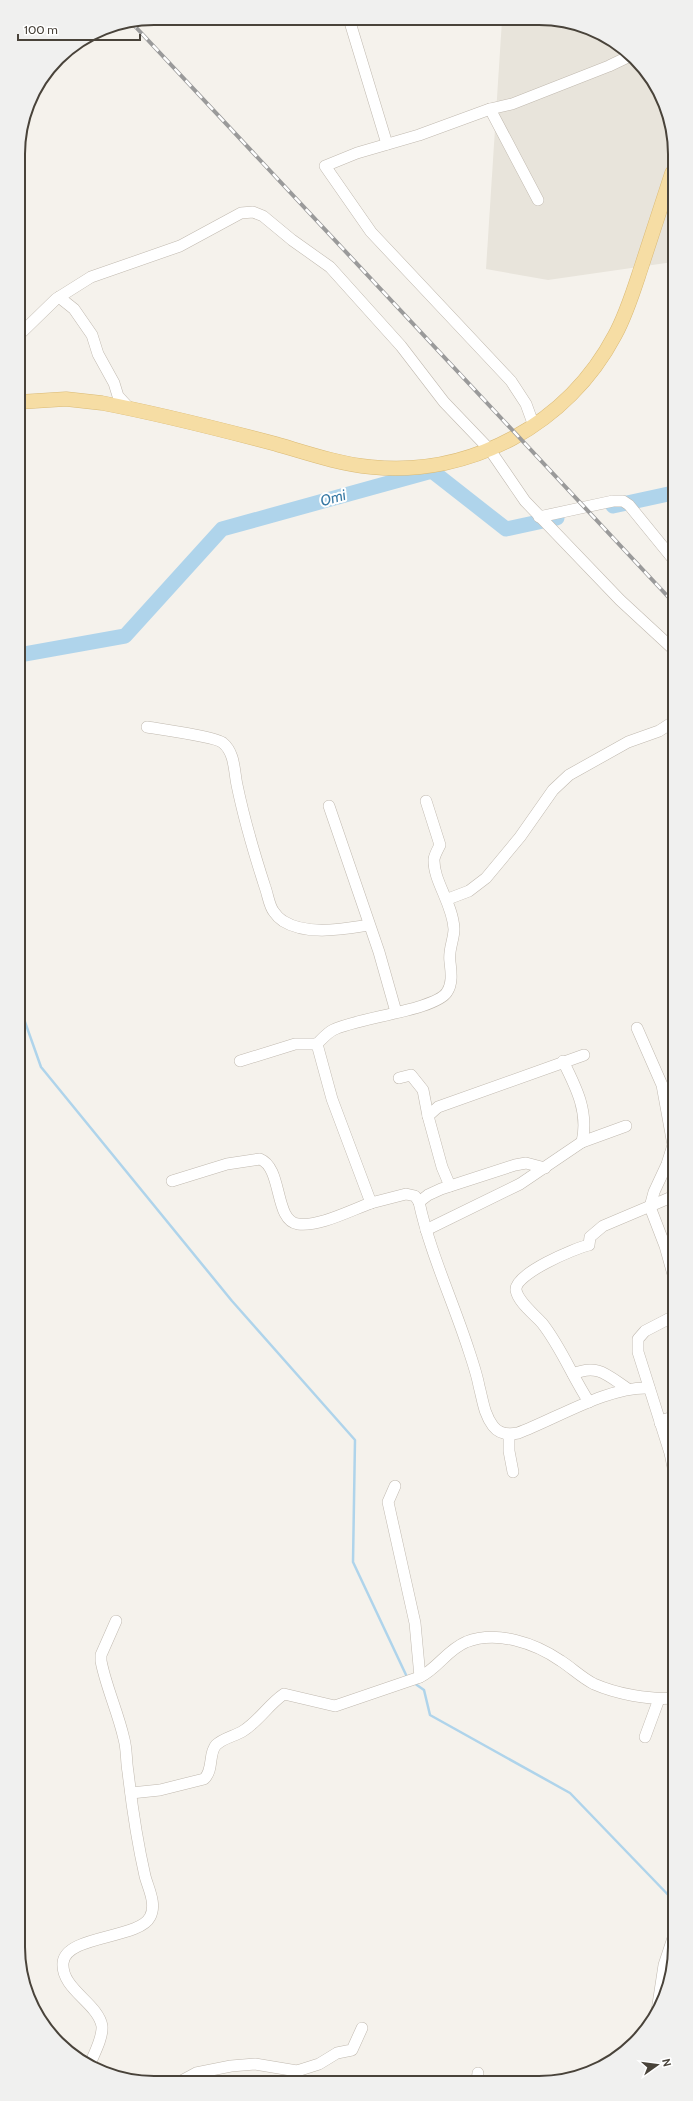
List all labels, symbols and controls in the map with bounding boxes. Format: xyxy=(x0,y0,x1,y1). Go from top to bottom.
scale bar xyxy=(18,16,140,42)
text: 100 m xyxy=(24,22,58,37)
water label: Omi xyxy=(318,486,349,510)
north arrow xyxy=(637,2045,677,2085)
text: N xyxy=(659,2057,674,2068)

